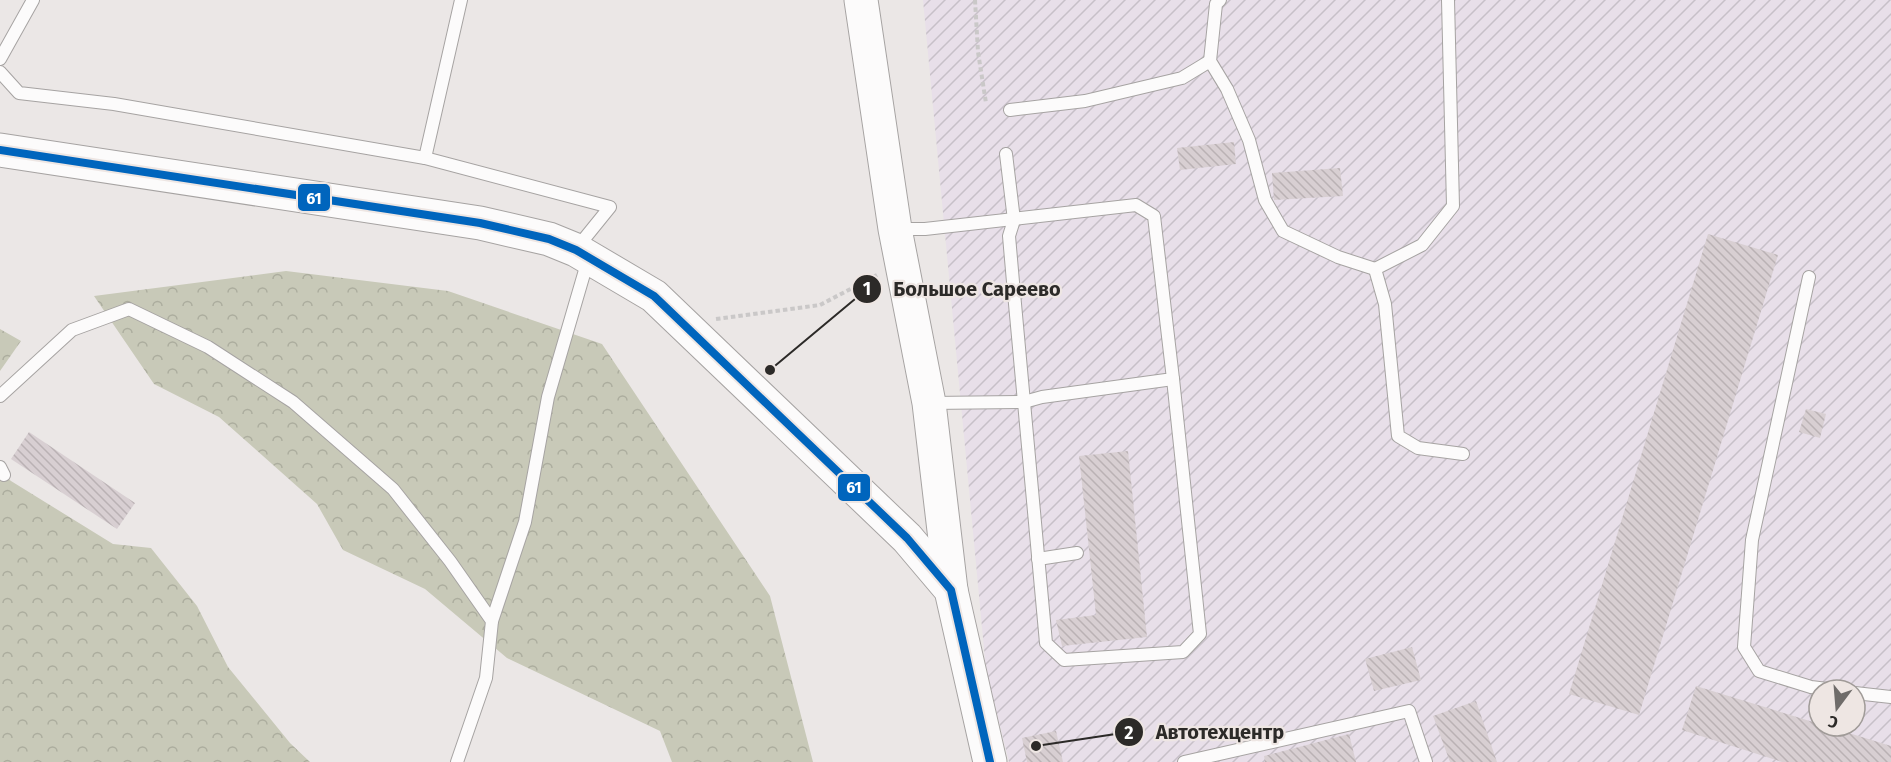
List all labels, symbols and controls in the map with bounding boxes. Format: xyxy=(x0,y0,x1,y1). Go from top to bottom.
line badge: 61 xyxy=(297,183,331,212)
text: 61 xyxy=(306,189,322,208)
callout: Большое Сареево xyxy=(852,270,1073,308)
text: Большое Сареево xyxy=(893,277,1061,301)
text: 1 xyxy=(863,278,871,300)
line badge: 61 xyxy=(837,473,871,502)
text: 61 xyxy=(846,478,862,497)
north arrow xyxy=(1807,678,1867,738)
text: С xyxy=(1825,711,1840,732)
callout: Автотехцентр xyxy=(1114,713,1297,751)
text: Автотехцентр xyxy=(1155,720,1284,744)
text: 2 xyxy=(1124,722,1134,744)

